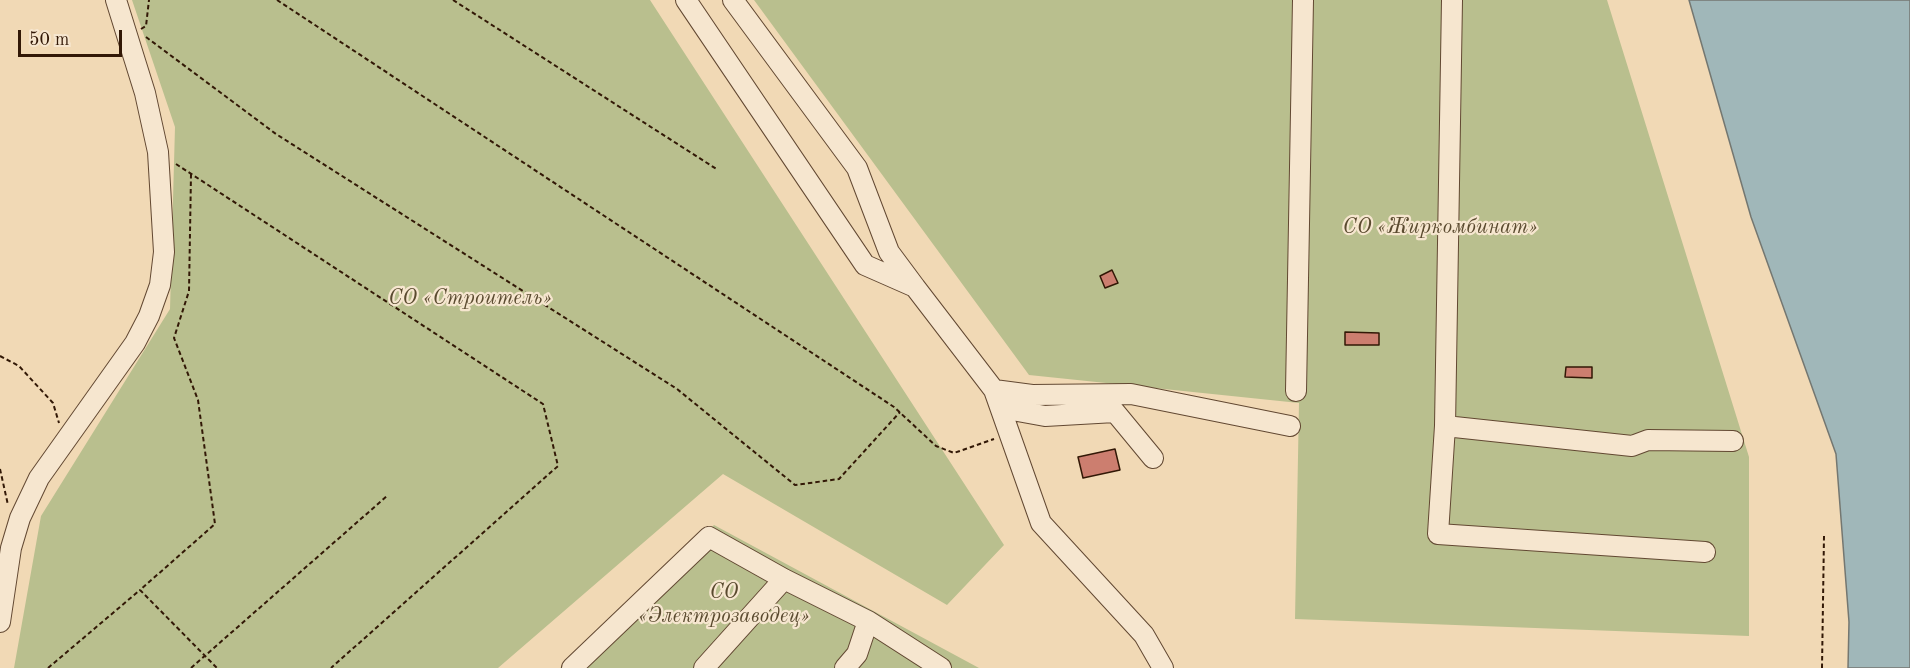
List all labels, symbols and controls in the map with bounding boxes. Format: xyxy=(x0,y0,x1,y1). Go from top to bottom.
scale bar xyxy=(21,18,124,56)
text: 50 m xyxy=(29,31,69,49)
park label: СО «Жиркомбинат» xyxy=(1343,214,1537,240)
park label: СО «Строитель» xyxy=(388,285,552,311)
park label: СО «Электрозаводец» xyxy=(638,579,810,629)

